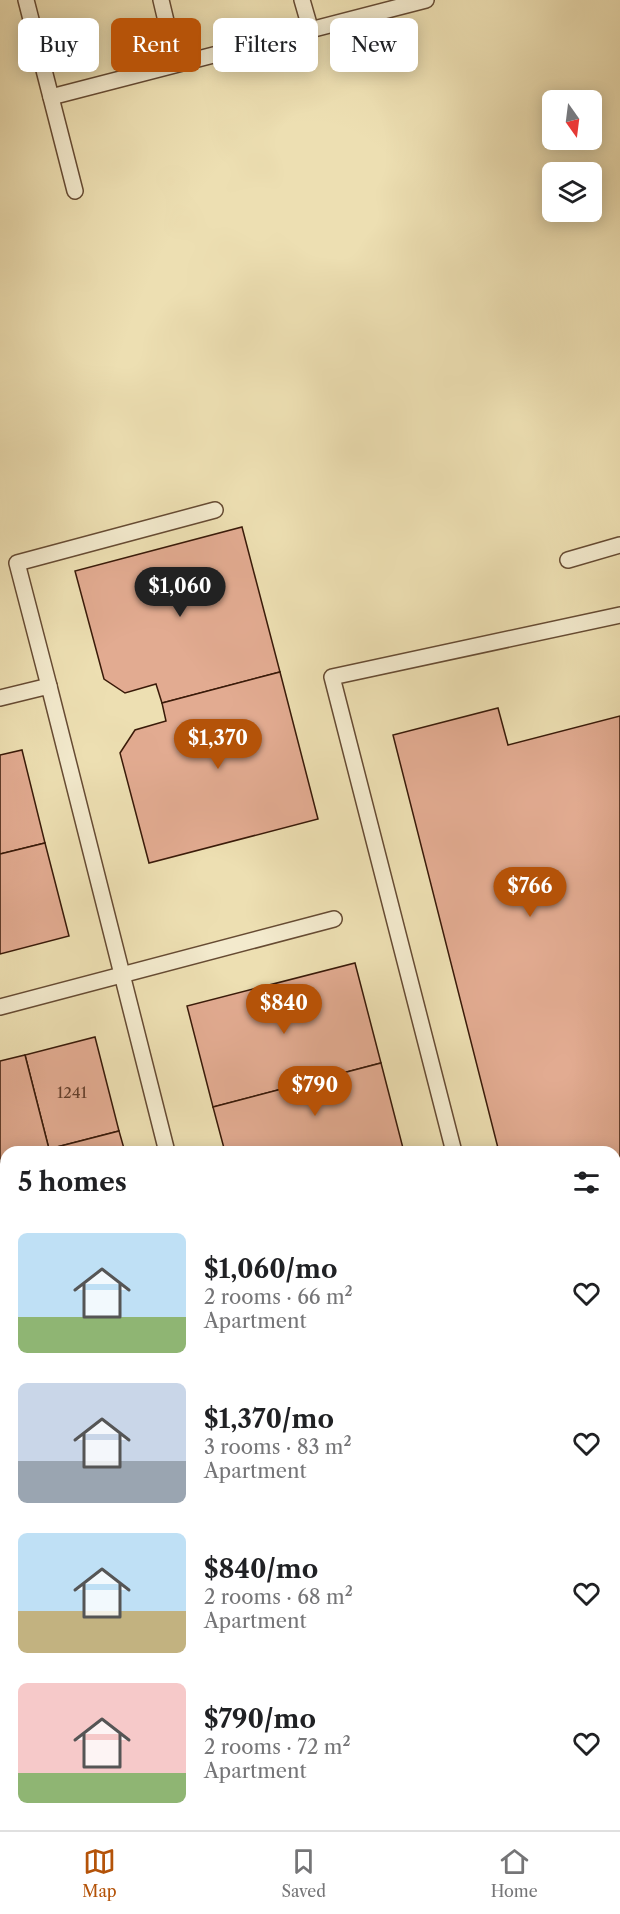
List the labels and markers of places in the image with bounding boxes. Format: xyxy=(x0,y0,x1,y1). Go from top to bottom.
pin: $1,060 xyxy=(131,567,229,618)
pin: $1,370 xyxy=(169,719,267,770)
pin: $766 xyxy=(494,867,566,918)
pin: $840 xyxy=(248,984,320,1035)
pin: $790 xyxy=(279,1066,351,1117)

